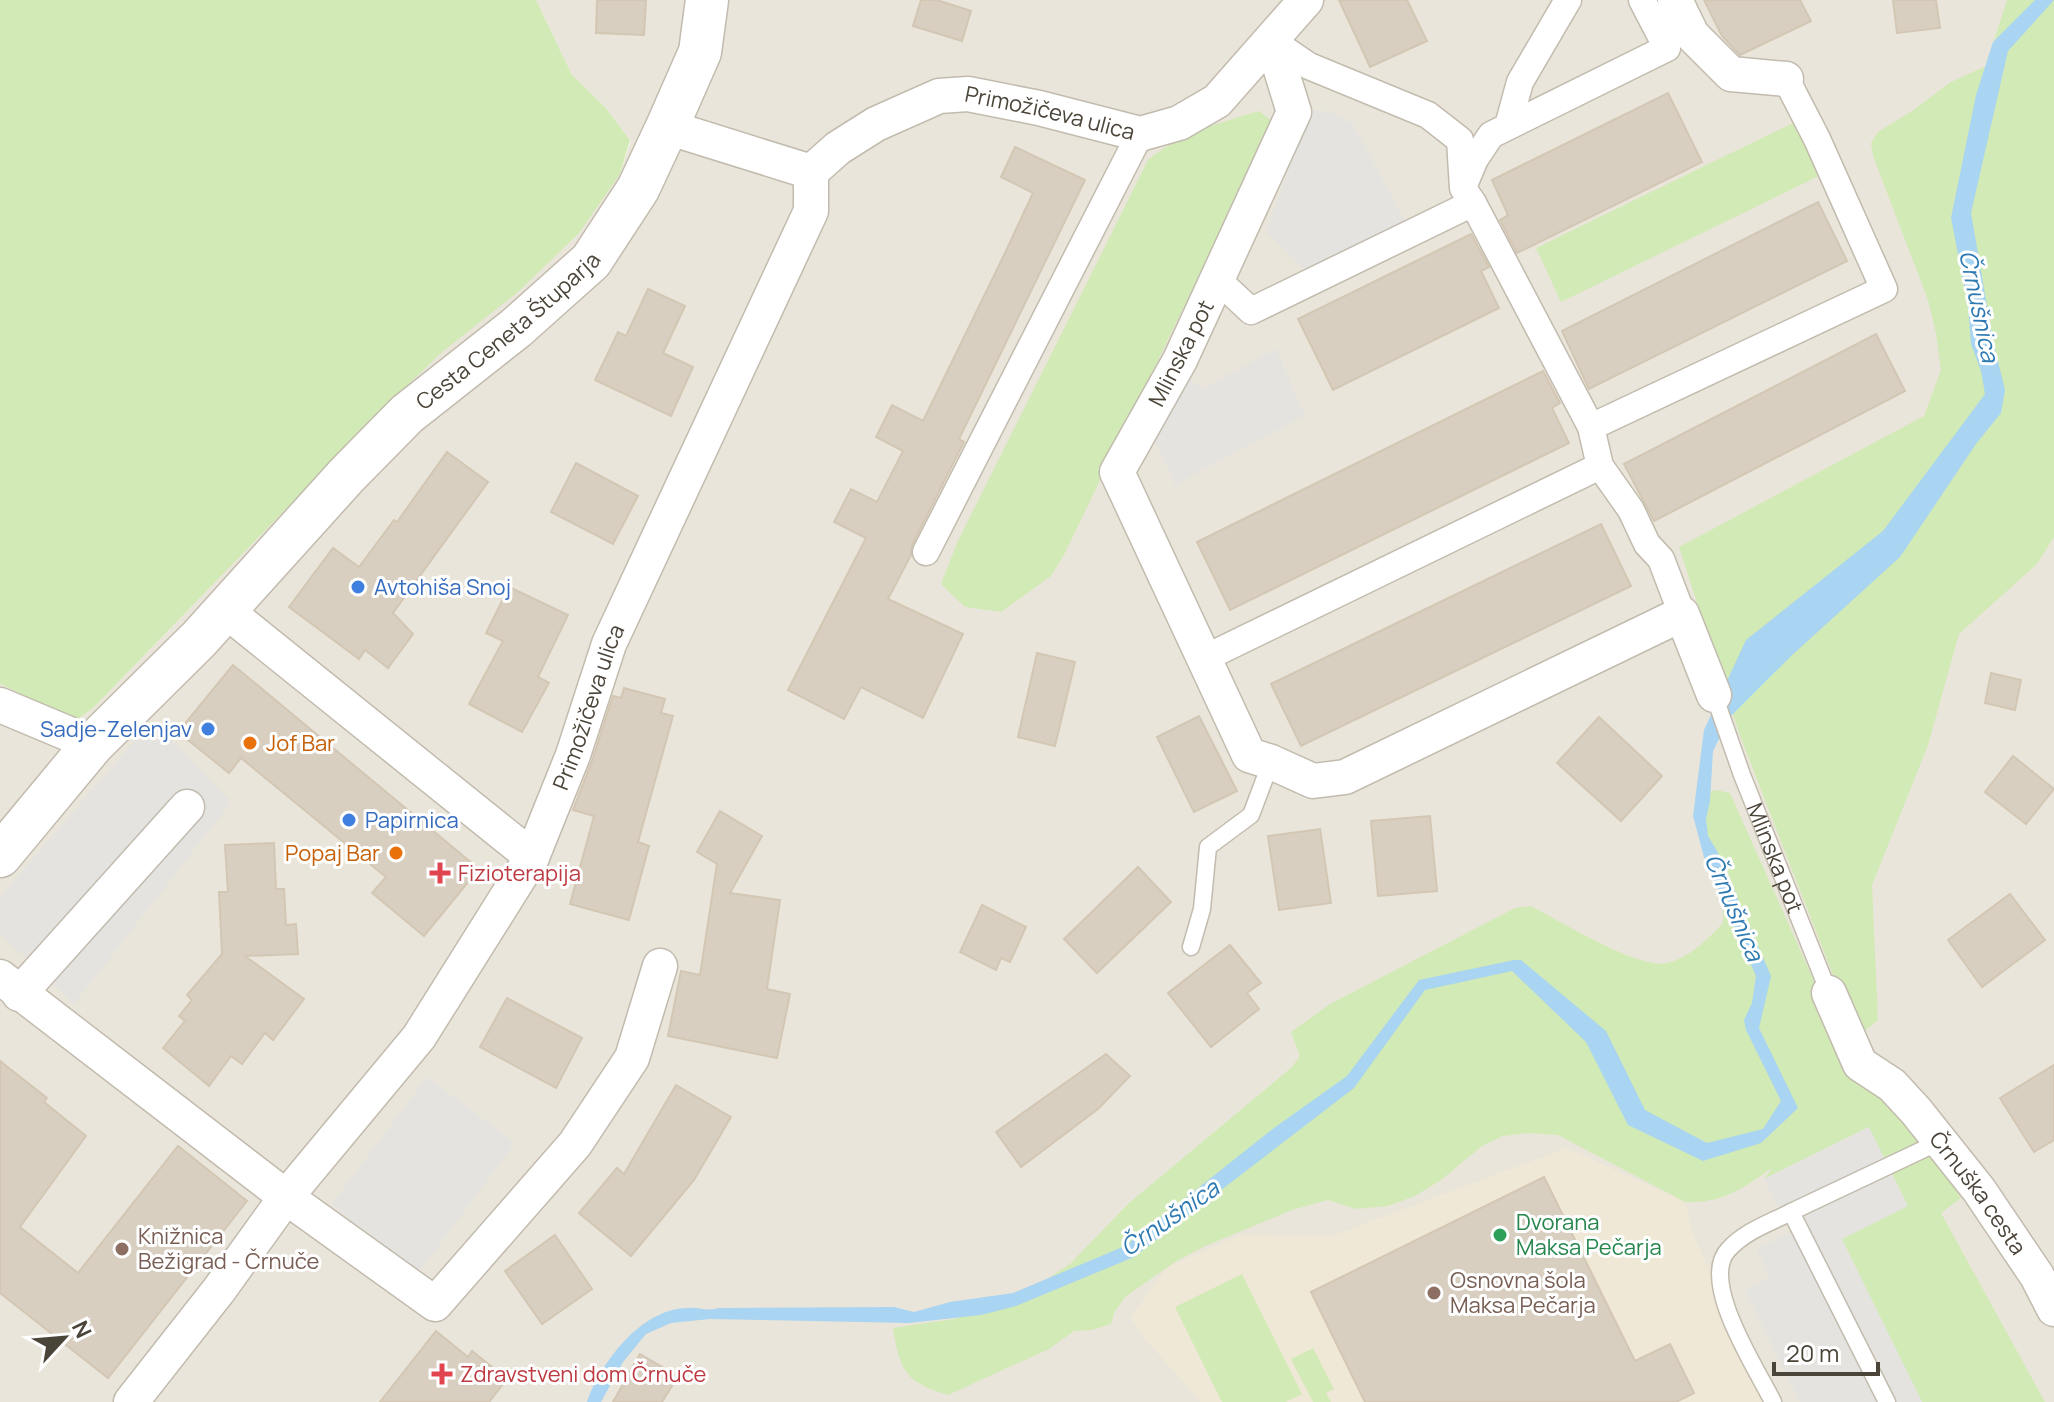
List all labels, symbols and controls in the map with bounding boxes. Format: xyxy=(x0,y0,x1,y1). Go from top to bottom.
street label: Primožičeva ulica xyxy=(962,79,1138,147)
street label: Cesta Ceneta Štuparja xyxy=(409,247,607,417)
water label: Črnušnica xyxy=(1952,247,2008,366)
street label: Mlinska pot xyxy=(1141,294,1221,411)
place label: Avtohiša Snoj xyxy=(374,572,511,602)
marker: Avtohiša Snoj xyxy=(349,578,367,596)
street label: Primožičeva ulica xyxy=(546,619,631,794)
place label: Sadje-Zelenjav xyxy=(40,714,192,744)
marker: Sadje-Zelenjav xyxy=(199,720,217,738)
place label: Jof Bar xyxy=(266,728,335,758)
marker: Jof Bar xyxy=(241,734,259,752)
street label: Mlinska pot xyxy=(1740,799,1811,917)
place label: Papirnica xyxy=(365,805,459,835)
marker: Papirnica xyxy=(340,811,358,829)
place label: Popaj Bar xyxy=(285,838,380,868)
marker: Popaj Bar xyxy=(387,844,405,862)
water label: Črnušnica xyxy=(1698,848,1773,967)
place label: Fizioterapija xyxy=(458,858,581,888)
marker: Fizioterapija xyxy=(429,862,451,884)
street label: Črnuška cesta xyxy=(1923,1125,2033,1261)
water label: Črnušnica xyxy=(1113,1170,1226,1263)
place label: Dvorana Maksa Pečarja xyxy=(1516,1207,1662,1262)
place label: Knižnica Bežigrad - Črnuče xyxy=(138,1221,320,1276)
marker: Dvorana Maksa Pečarja xyxy=(1491,1226,1509,1244)
marker: Knižnica Bežigrad - Črnuče xyxy=(113,1240,131,1258)
place label: Osnovna šola Maksa Pečarja xyxy=(1450,1265,1596,1320)
marker: Osnovna šola Maksa Pečarja xyxy=(1425,1284,1443,1302)
north arrow xyxy=(24,1298,104,1378)
text: N xyxy=(65,1316,99,1343)
scale bar xyxy=(1774,1326,1878,1376)
text: 20 m xyxy=(1786,1336,1839,1369)
place label: Zdravstveni dom Črnuče xyxy=(460,1359,707,1389)
marker: Zdravstveni dom Črnuče xyxy=(431,1363,453,1385)

